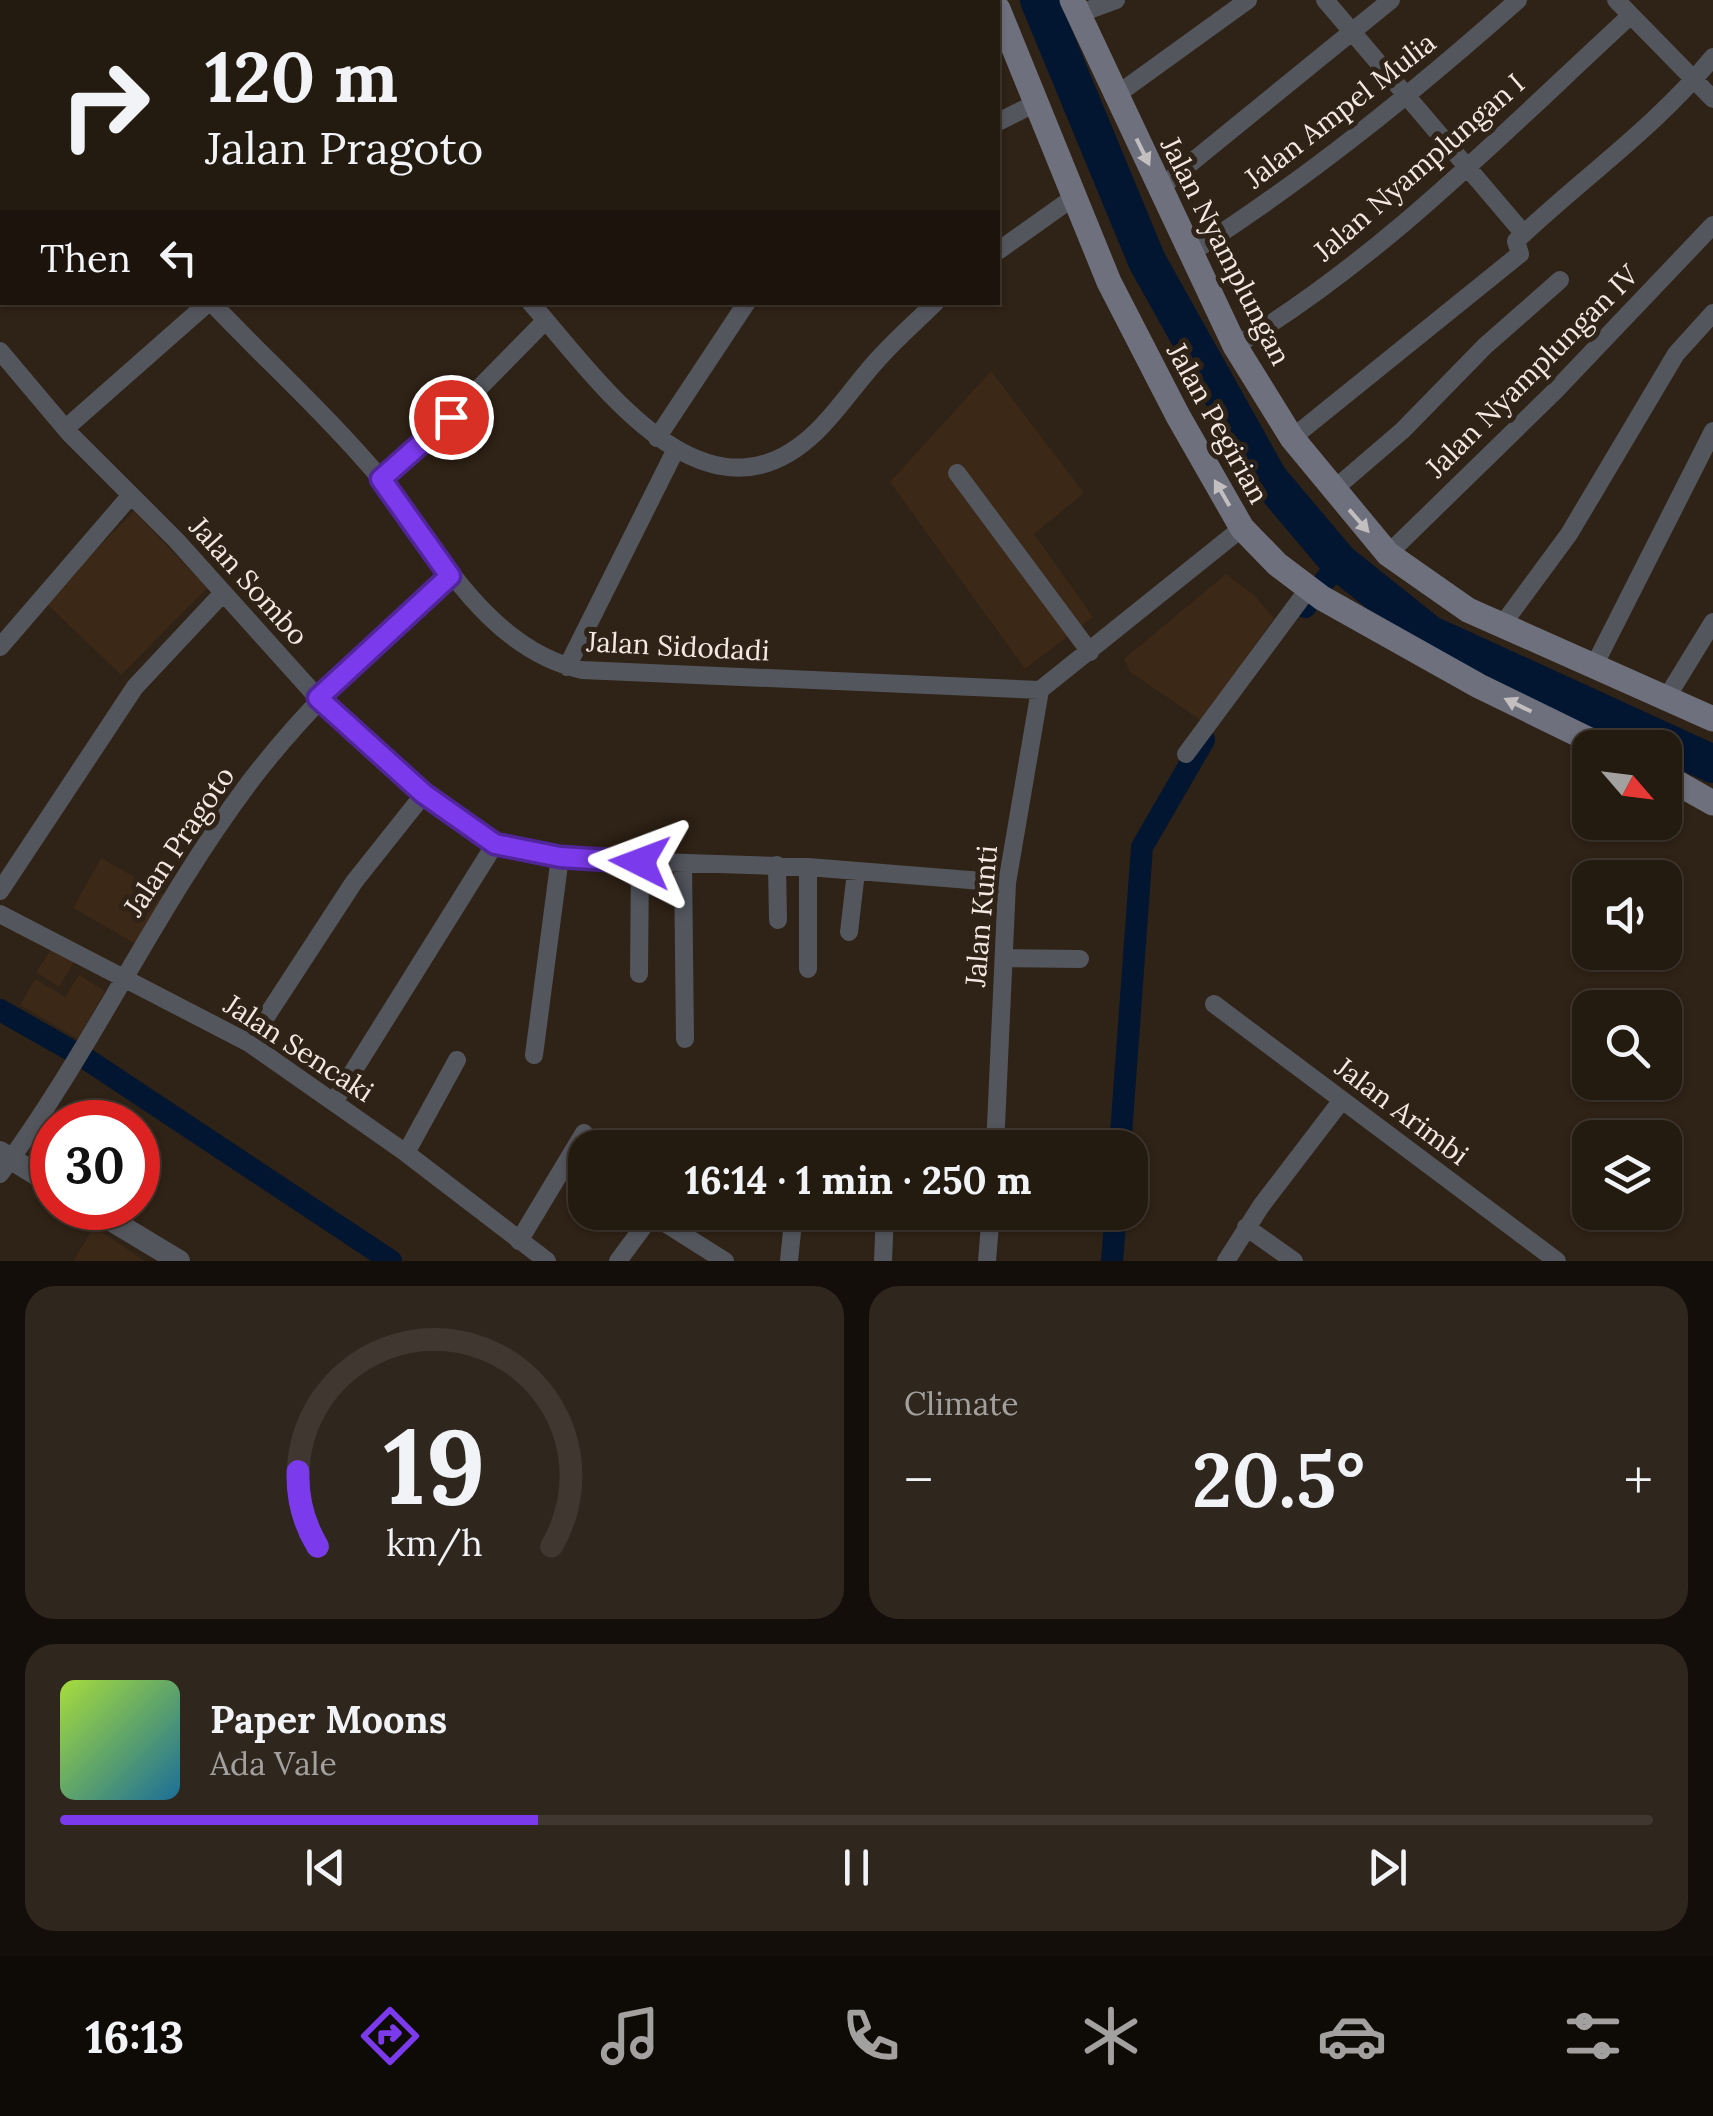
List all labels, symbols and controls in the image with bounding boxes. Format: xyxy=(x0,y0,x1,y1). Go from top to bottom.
street label: Jalan Ampel Mulia xyxy=(1236,24,1443,196)
text: 120 m xyxy=(205,32,398,121)
icon: right xyxy=(40,40,170,170)
street label: Jalan Nyamplungan I xyxy=(1305,65,1532,269)
text: Jalan Pragoto xyxy=(205,119,483,176)
street label: Jalan Nyamplungan xyxy=(1152,130,1299,371)
one-way arrow xyxy=(1134,137,1151,166)
icon: left xyxy=(151,230,206,285)
text: Then xyxy=(40,234,131,282)
street label: Jalan Nyamplungan IV xyxy=(1417,257,1646,486)
street label: Jalan Pegirian xyxy=(1159,335,1277,510)
pin xyxy=(409,375,494,460)
icon: arrive xyxy=(424,390,479,445)
one-way arrow xyxy=(1214,479,1231,508)
street label: Jalan Sombo xyxy=(181,508,316,653)
one-way arrow xyxy=(1347,508,1369,533)
street label: Jalan Sidodadi xyxy=(584,623,771,669)
one-way arrow xyxy=(1504,697,1533,714)
north arrow xyxy=(1572,730,1682,840)
map controls xyxy=(1572,730,1682,1230)
street label: Jalan Pragoto xyxy=(115,759,242,924)
position arrow xyxy=(588,810,692,914)
street label: Jalan Kunti xyxy=(957,844,1005,989)
button: sound xyxy=(1572,860,1682,970)
street label: Jalan Sencaki xyxy=(217,986,381,1110)
button: search xyxy=(1572,990,1682,1100)
street label: Jalan Arimbi xyxy=(1327,1049,1476,1173)
speed limit sign: 30 xyxy=(30,1100,160,1230)
button: layers xyxy=(1572,1120,1682,1230)
text: 16:14 · 1 min · 250 m xyxy=(684,1156,1032,1204)
text: Climate xyxy=(904,1383,1019,1424)
text: 19 xyxy=(383,1399,486,1532)
text: 20.5° xyxy=(1192,1432,1365,1528)
text: − xyxy=(904,1445,933,1515)
text: + xyxy=(1624,1445,1653,1515)
text: km/h xyxy=(386,1520,483,1566)
text: Paper Moons xyxy=(210,1695,447,1743)
text: Ada Vale xyxy=(210,1743,337,1784)
icon: previous xyxy=(298,1840,353,1895)
icon: pause xyxy=(829,1840,884,1895)
icon: next xyxy=(1360,1840,1415,1895)
icon: directions xyxy=(355,2001,425,2071)
icon: music xyxy=(595,2001,665,2071)
icon: phone xyxy=(836,2001,906,2071)
icon: climate xyxy=(1076,2001,1146,2071)
icon: car xyxy=(1317,2001,1387,2071)
icon: filters xyxy=(1558,2001,1628,2071)
text: 16:13 xyxy=(85,2008,184,2065)

